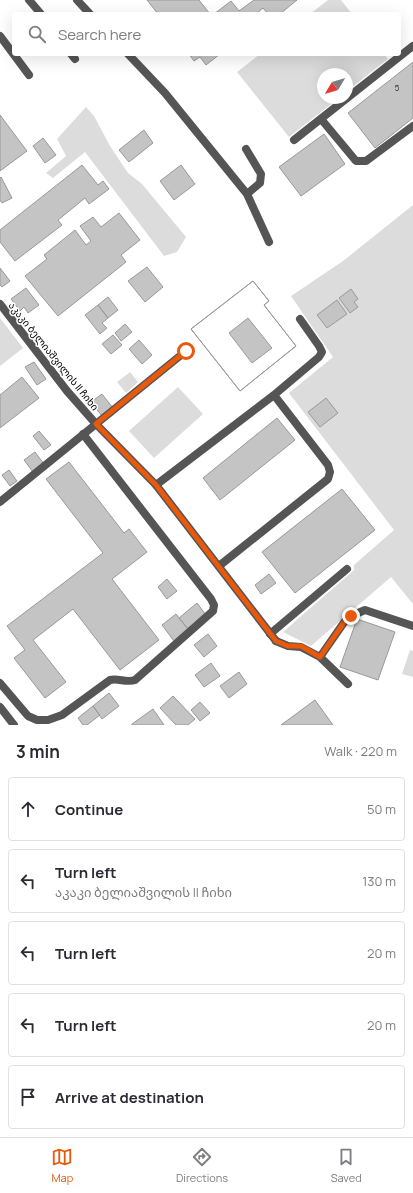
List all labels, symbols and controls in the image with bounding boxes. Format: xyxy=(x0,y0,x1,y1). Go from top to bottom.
search box xyxy=(12,12,401,56)
icon: search xyxy=(26,23,48,45)
text: Search here xyxy=(58,24,141,45)
north arrow xyxy=(317,68,353,104)
house number: 5 xyxy=(395,82,400,93)
street label: აკაკი ბელიაშვილის II ჩიხი xyxy=(6,299,102,413)
route start xyxy=(177,342,195,360)
route end xyxy=(342,607,360,625)
text: 3 min xyxy=(16,740,60,763)
text: Walk · 220 m xyxy=(324,742,397,760)
icon: ahead xyxy=(17,798,39,820)
text: Continue xyxy=(55,799,123,820)
text: 50 m xyxy=(367,800,396,818)
text: Turn left xyxy=(55,862,117,883)
icon: left xyxy=(17,870,39,892)
text: 130 m xyxy=(362,872,396,890)
text: აკაკი ბელიაშვილის II ჩიხი xyxy=(55,883,232,901)
icon: left xyxy=(17,942,39,964)
text: Turn left xyxy=(55,943,117,964)
text: 20 m xyxy=(367,944,396,962)
icon: left xyxy=(17,1014,39,1036)
text: Turn left xyxy=(55,1015,117,1036)
text: 20 m xyxy=(367,1016,396,1034)
icon: arrive xyxy=(17,1086,39,1108)
text: Arrive at destination xyxy=(55,1087,204,1108)
tab: Map xyxy=(51,1146,73,1185)
tab: Directions xyxy=(176,1146,228,1185)
tab: Saved xyxy=(331,1146,362,1185)

